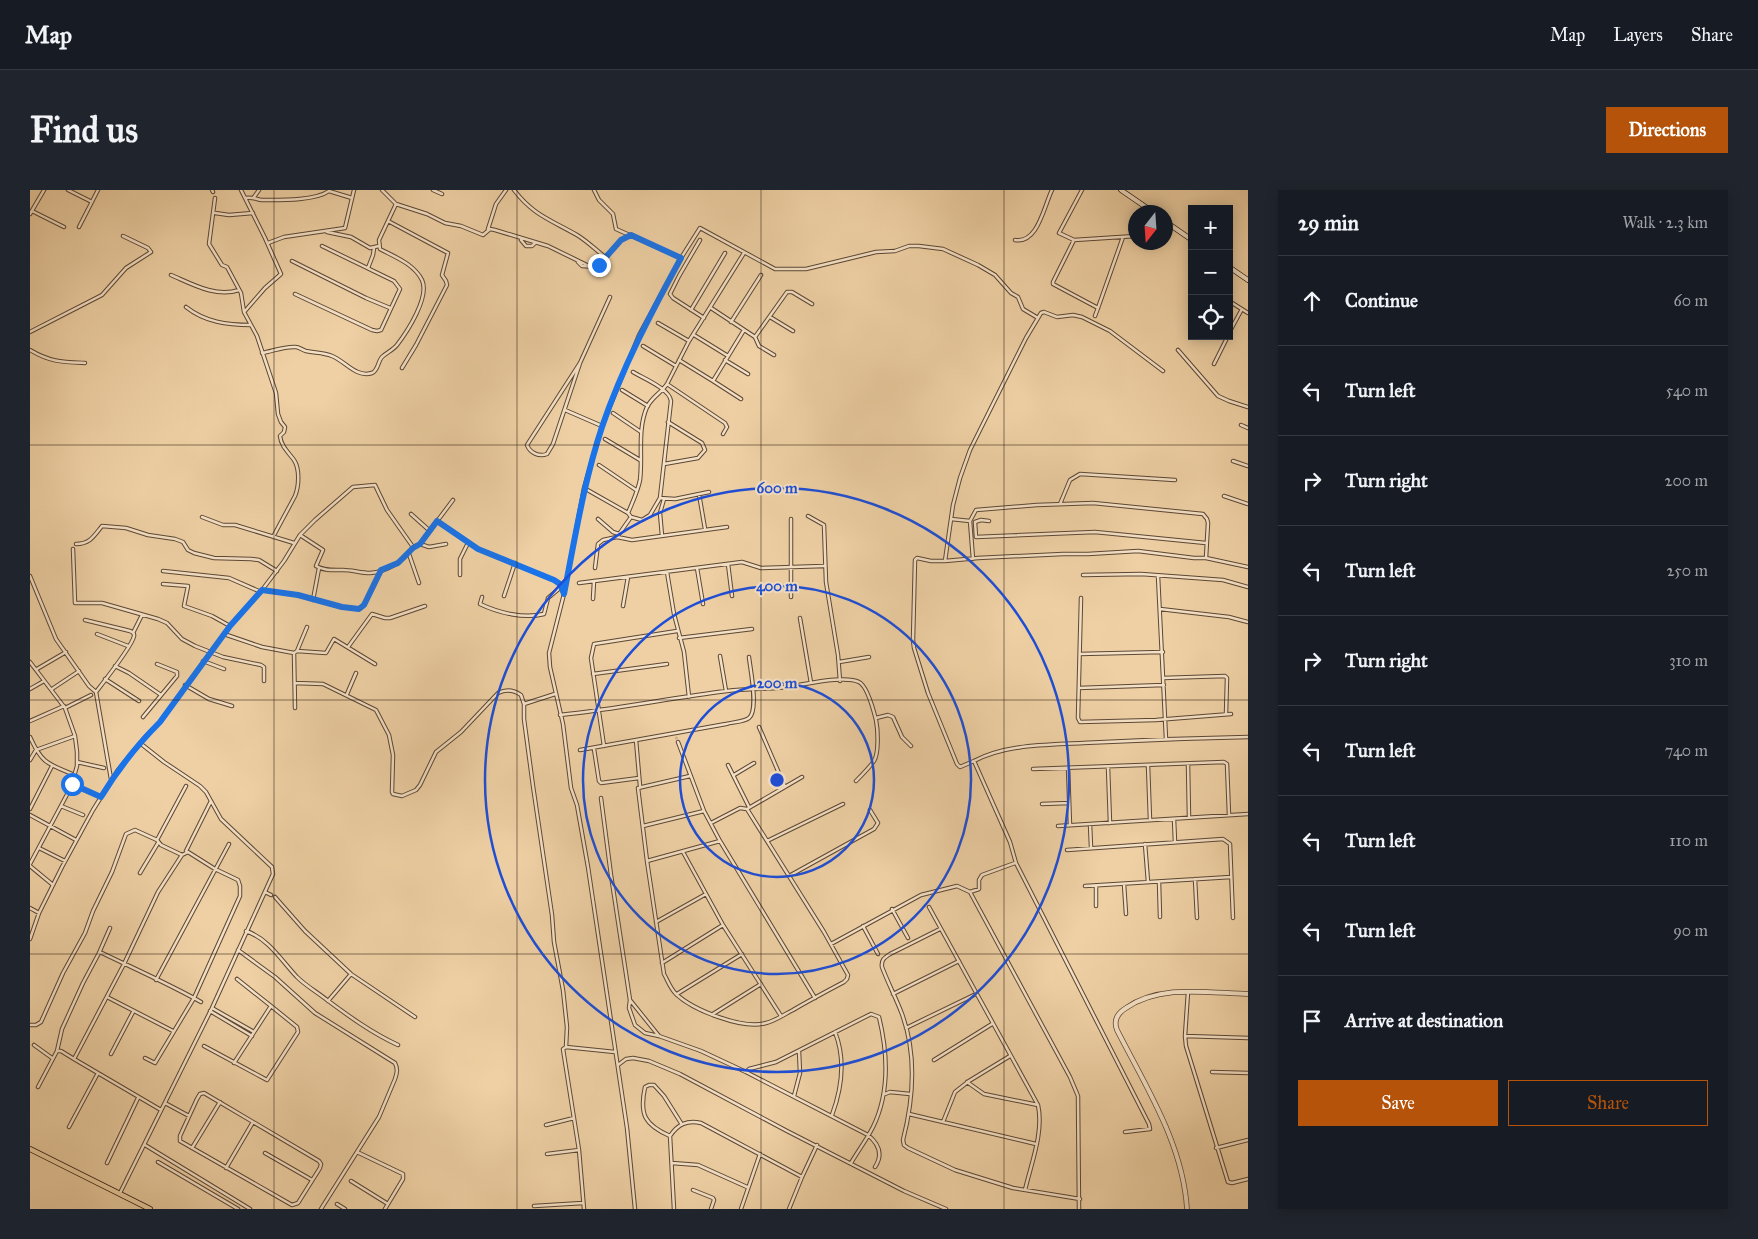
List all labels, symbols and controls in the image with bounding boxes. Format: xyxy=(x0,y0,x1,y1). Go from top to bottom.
text: Map xyxy=(25,20,72,50)
text: Map xyxy=(1550,24,1585,46)
text: Layers xyxy=(1613,24,1663,46)
text: Share xyxy=(1691,24,1733,46)
button: Directions xyxy=(1606,107,1728,153)
text: Find us xyxy=(30,109,138,152)
north arrow xyxy=(1128,205,1173,250)
map controls xyxy=(1188,205,1233,340)
button: + xyxy=(1188,205,1233,250)
text: 29 min xyxy=(1298,210,1359,236)
text: Walk · 2.3 km xyxy=(1622,213,1708,232)
button: − xyxy=(1188,250,1233,295)
route end xyxy=(588,254,611,277)
icon: ahead xyxy=(1298,287,1326,315)
text: Continue xyxy=(1345,289,1418,312)
text: 60 m xyxy=(1674,291,1708,310)
button: locate xyxy=(1188,295,1233,340)
icon: left xyxy=(1298,377,1326,405)
text: Turn left xyxy=(1345,379,1415,402)
text: 540 m xyxy=(1666,381,1708,400)
icon: right xyxy=(1298,467,1326,495)
text: Turn right xyxy=(1345,469,1428,492)
text: 200 m xyxy=(1665,471,1708,490)
text: 600 m xyxy=(757,479,798,497)
icon: left xyxy=(1298,557,1326,585)
text: Turn left xyxy=(1345,559,1415,582)
text: 250 m xyxy=(1667,561,1708,580)
text: 400 m xyxy=(756,577,798,596)
icon: right xyxy=(1298,647,1326,675)
text: Turn right xyxy=(1345,649,1428,672)
text: 310 m xyxy=(1669,651,1708,670)
text: 200 m xyxy=(757,674,798,692)
icon: left xyxy=(1298,737,1326,765)
text: Turn left xyxy=(1345,739,1415,762)
text: 740 m xyxy=(1665,741,1708,760)
centre of rings xyxy=(768,771,786,789)
route start xyxy=(61,773,84,796)
icon: left xyxy=(1298,827,1326,855)
text: Turn left xyxy=(1345,829,1415,852)
text: 110 m xyxy=(1669,831,1708,850)
icon: left xyxy=(1298,917,1326,945)
text: Turn left xyxy=(1345,919,1415,942)
text: 90 m xyxy=(1673,921,1708,940)
icon: arrive xyxy=(1298,1007,1326,1035)
text: Arrive at destination xyxy=(1345,1009,1503,1032)
button: Save xyxy=(1298,1080,1498,1126)
button: Share xyxy=(1508,1080,1708,1126)

